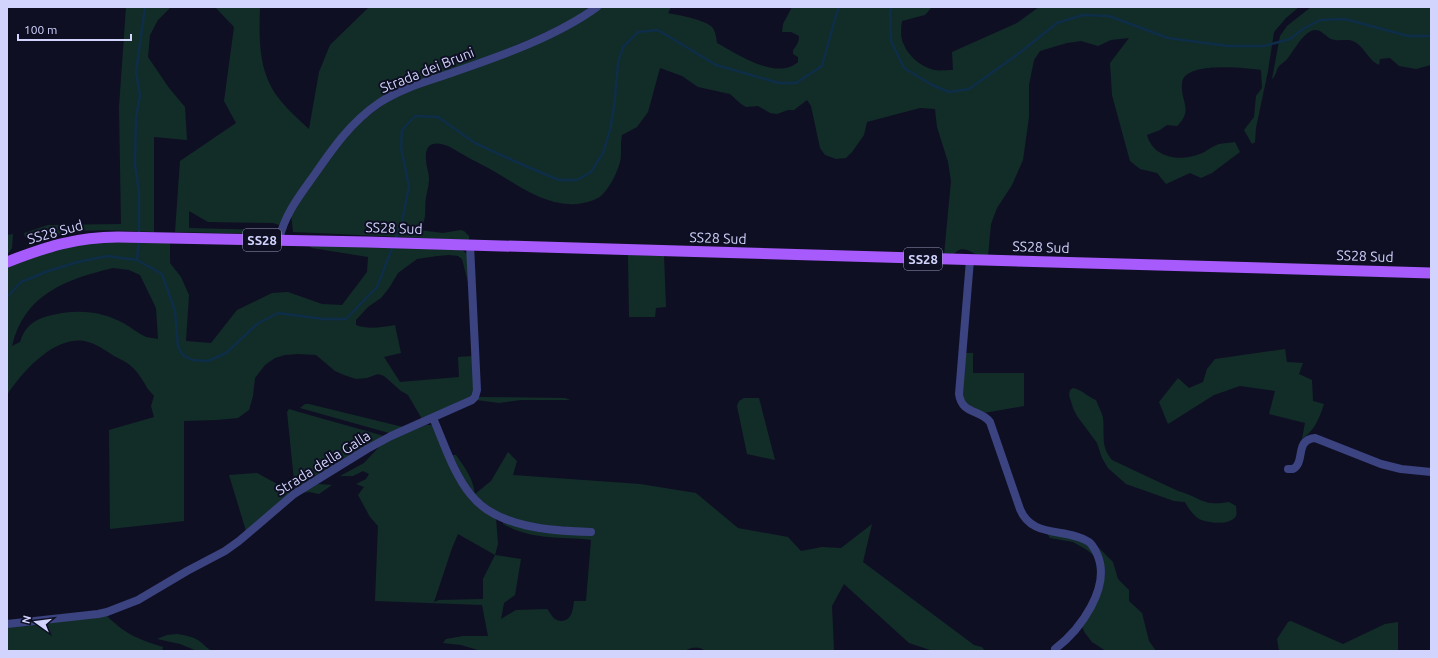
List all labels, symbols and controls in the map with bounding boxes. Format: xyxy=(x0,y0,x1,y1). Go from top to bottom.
scale bar xyxy=(18,16,131,42)
text: 100 m xyxy=(24,23,57,36)
street label: Strada dei Bruni xyxy=(378,44,476,96)
street label: SS28 Sud xyxy=(25,217,85,247)
street label: SS28 Sud xyxy=(365,219,423,237)
road number: SS28 xyxy=(243,229,281,251)
street label: SS28 Sud xyxy=(689,229,747,247)
street label: SS28 Sud xyxy=(1012,238,1070,256)
street label: SS28 Sud xyxy=(1336,247,1394,265)
road number: SS28 xyxy=(904,248,942,270)
street label: Strada della Galla xyxy=(273,427,373,499)
north arrow xyxy=(16,602,56,642)
text: N xyxy=(19,614,33,625)

